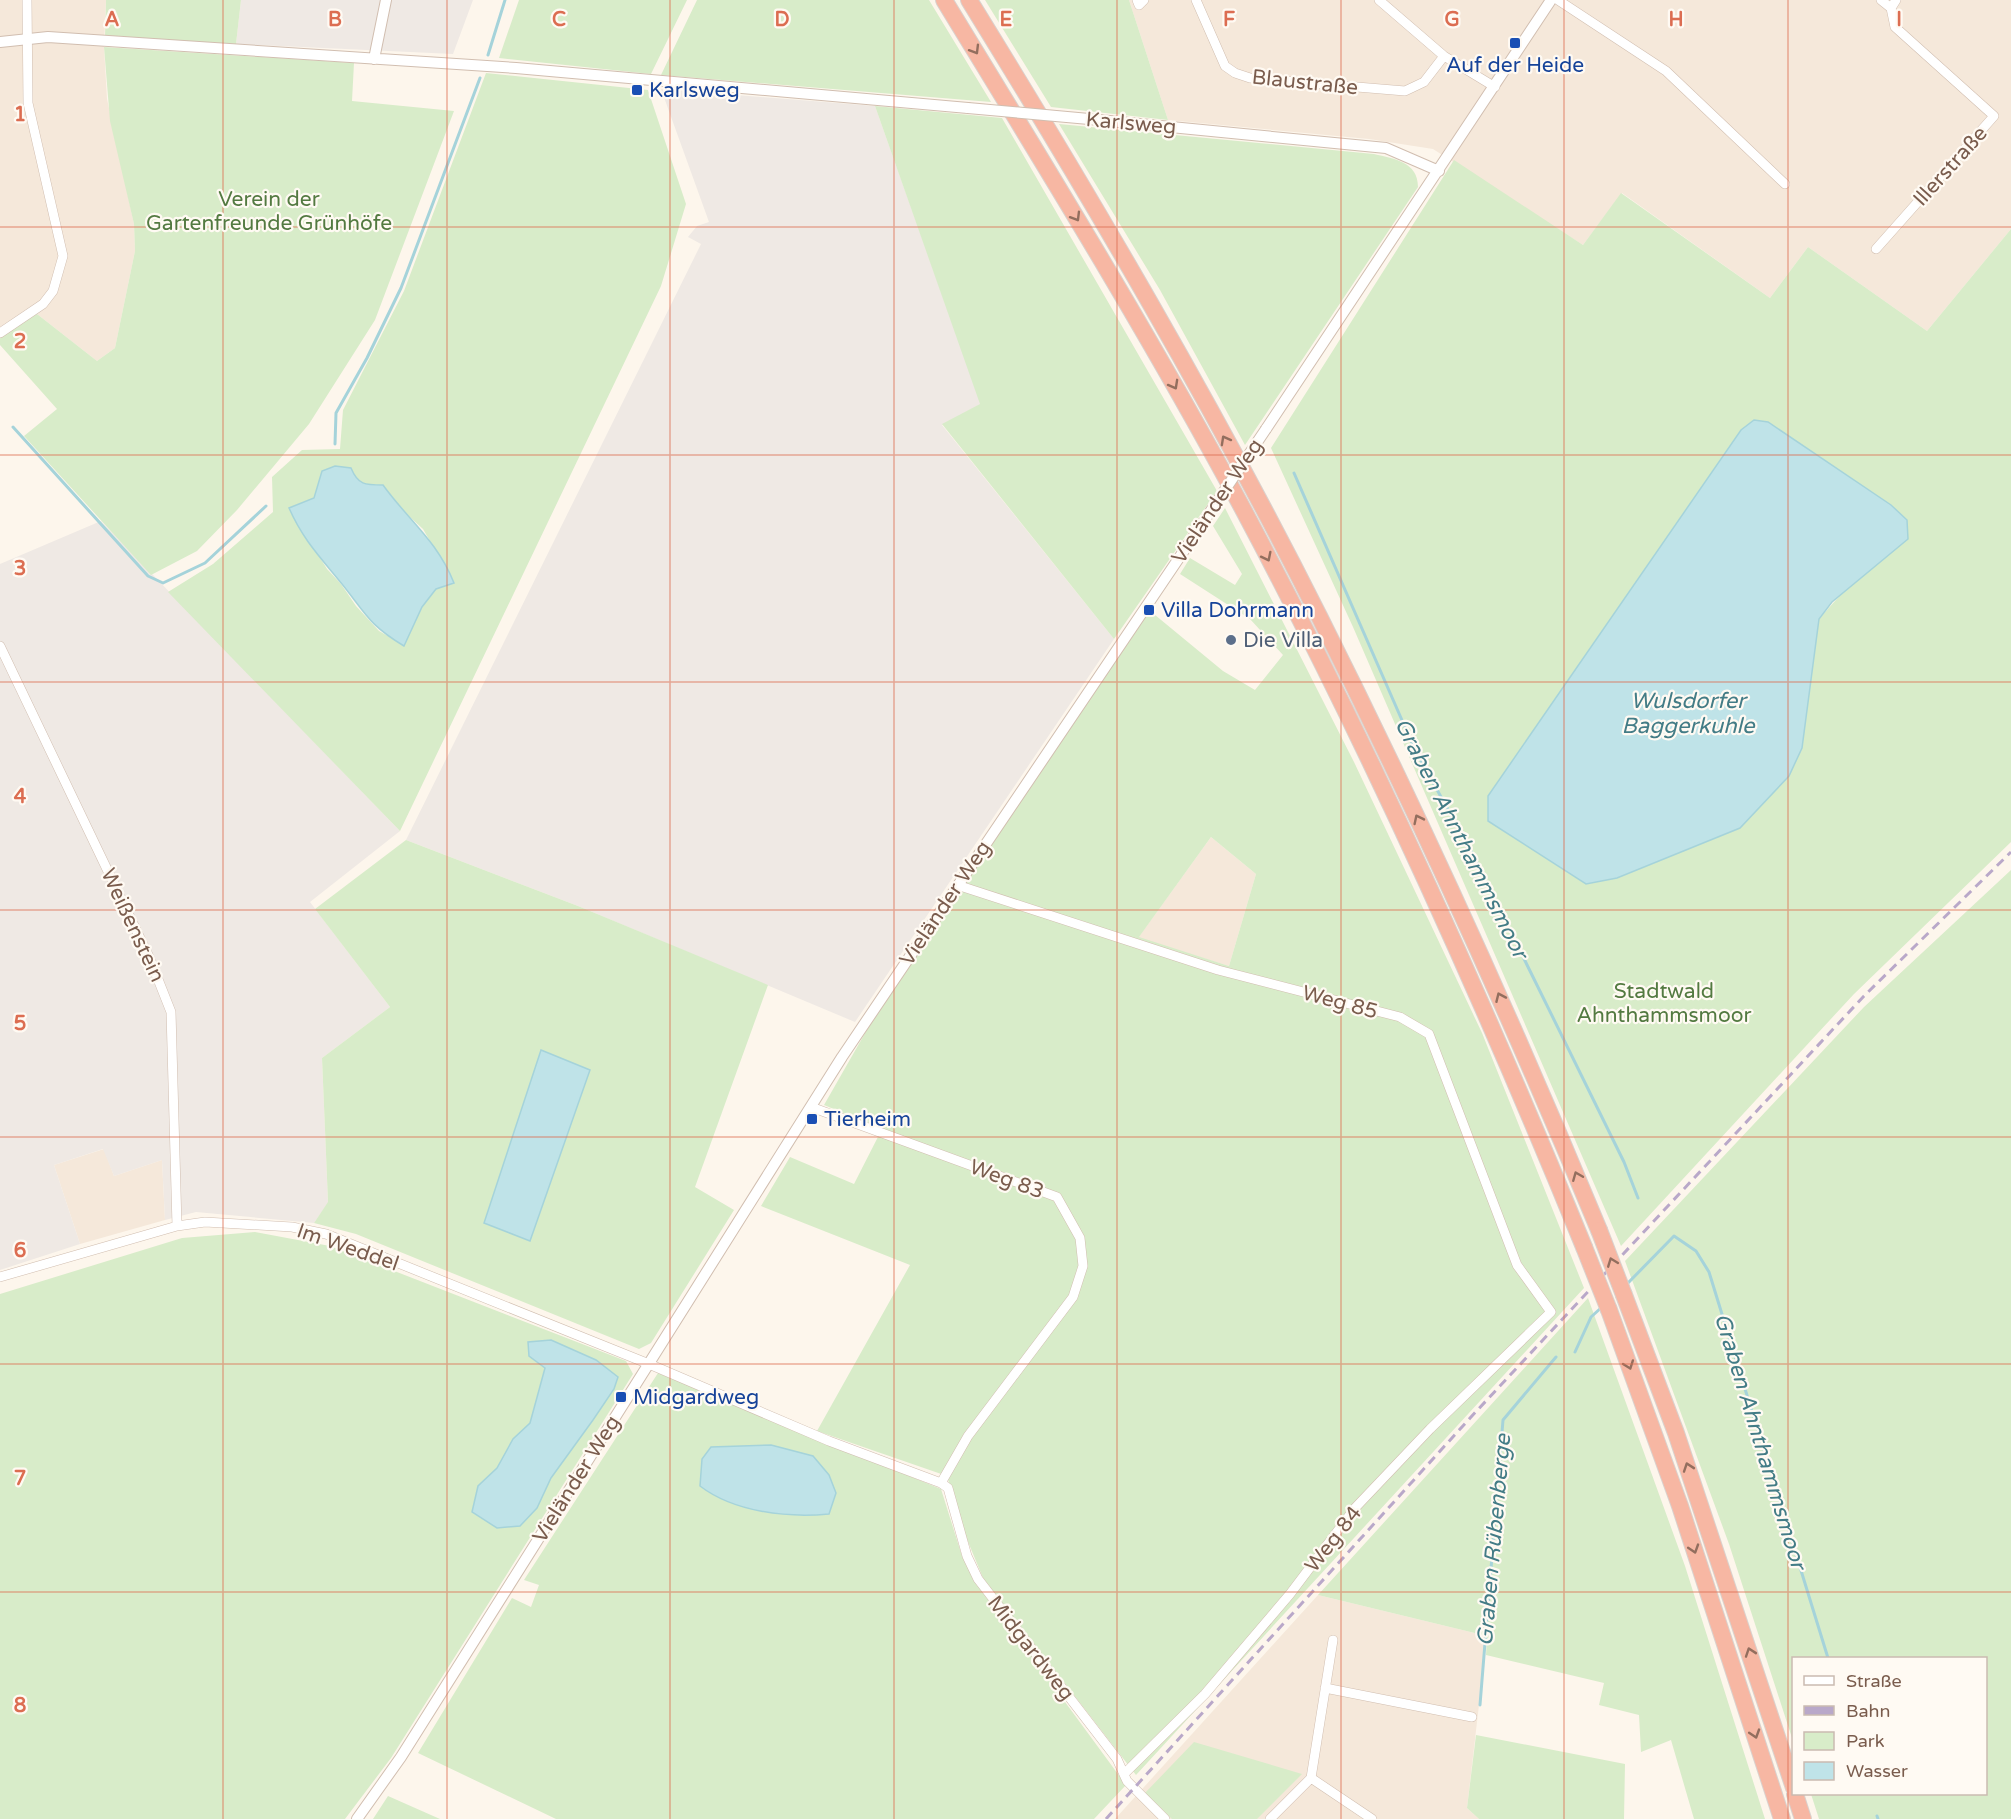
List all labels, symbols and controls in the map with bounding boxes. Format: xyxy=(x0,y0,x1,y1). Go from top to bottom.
text: A xyxy=(105,8,120,32)
text: B xyxy=(328,8,342,32)
text: C xyxy=(552,8,566,32)
text: D xyxy=(774,8,790,32)
text: E xyxy=(1000,8,1013,32)
text: F xyxy=(1223,8,1235,32)
text: G xyxy=(1444,8,1460,32)
text: H xyxy=(1668,8,1684,32)
text: I xyxy=(1896,8,1902,32)
marker: Auf der Heide xyxy=(1508,36,1522,50)
one-way arrow xyxy=(967,44,979,54)
place label: Auf der Heide xyxy=(1446,53,1584,78)
street label: Blaustraße xyxy=(1251,64,1359,101)
place label: Karlsweg xyxy=(649,78,740,103)
marker: Karlsweg xyxy=(630,83,644,97)
text: 1 xyxy=(14,103,26,127)
street label: Karlsweg xyxy=(1085,107,1177,140)
street label: Illerstraße xyxy=(1908,121,1993,211)
park label: Verein der Gartenfreunde Grünhöfe xyxy=(146,187,392,236)
one-way arrow xyxy=(1068,211,1080,221)
text: 2 xyxy=(14,330,26,354)
one-way arrow xyxy=(1167,379,1178,389)
street label: Vieländer Weg xyxy=(1166,434,1268,569)
one-way arrow xyxy=(1221,436,1232,446)
one-way arrow xyxy=(1260,550,1271,561)
text: 3 xyxy=(14,557,26,581)
place label: Villa Dohrmann xyxy=(1161,598,1314,623)
marker: Villa Dohrmann xyxy=(1142,603,1156,617)
place label: Die Villa xyxy=(1243,628,1323,653)
marker: Die Villa xyxy=(1224,633,1238,647)
water label: Wulsdorfer Baggerkuhle xyxy=(1622,688,1756,739)
water label: Graben Ahnthammsmoor xyxy=(1389,714,1534,965)
text: 4 xyxy=(14,785,27,809)
one-way arrow xyxy=(1414,815,1426,826)
street label: Vieländer Weg xyxy=(894,836,996,971)
street label: Weißenstein xyxy=(95,864,170,986)
park label: Stadtwald Ahnthammsmoor xyxy=(1577,979,1751,1028)
street label: Weg 85 xyxy=(1299,980,1380,1025)
one-way arrow xyxy=(1495,992,1507,1003)
text: 5 xyxy=(14,1012,26,1036)
place label: Tierheim xyxy=(824,1107,911,1132)
marker: Tierheim xyxy=(805,1112,819,1126)
street label: Weg 83 xyxy=(966,1155,1047,1204)
one-way arrow xyxy=(1572,1171,1584,1182)
street label: Im Weddel xyxy=(294,1218,402,1277)
text: 6 xyxy=(14,1239,26,1263)
one-way arrow xyxy=(1607,1258,1619,1269)
water label: Graben Ahnthammsmoor xyxy=(1709,1310,1812,1575)
one-way arrow xyxy=(1621,1359,1634,1370)
place label: Midgardweg xyxy=(633,1385,759,1410)
marker: Midgardweg xyxy=(614,1390,628,1404)
street label: Vieländer Weg xyxy=(527,1411,626,1548)
water label: Graben Rübenberge xyxy=(1472,1432,1516,1647)
one-way arrow xyxy=(1682,1462,1695,1473)
text: 7 xyxy=(14,1467,26,1491)
street label: Weg 84 xyxy=(1300,1501,1367,1577)
one-way arrow xyxy=(1687,1543,1700,1554)
street label: Midgardweg xyxy=(982,1591,1079,1706)
one-way arrow xyxy=(1744,1647,1757,1658)
legend xyxy=(1792,1657,1987,1795)
text: Straße xyxy=(1846,1670,1902,1692)
text: 8 xyxy=(14,1694,26,1718)
text: Bahn xyxy=(1846,1700,1891,1722)
one-way arrow xyxy=(1748,1728,1760,1739)
text: Park xyxy=(1846,1730,1885,1752)
text: Wasser xyxy=(1846,1760,1908,1782)

